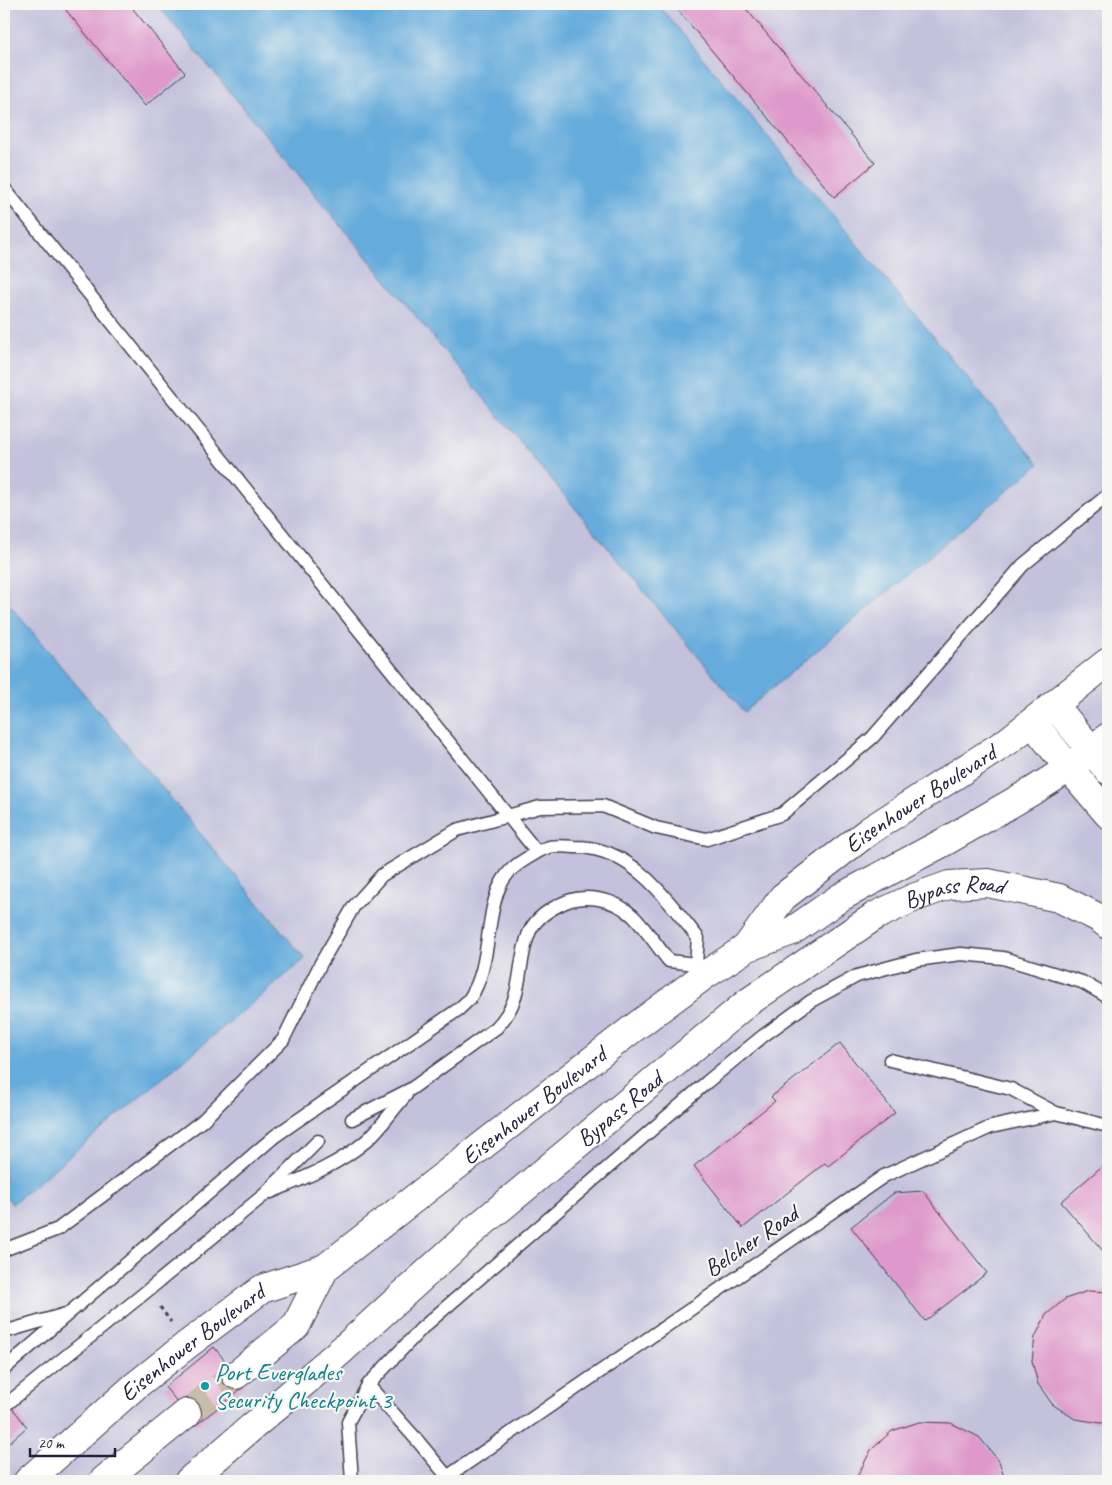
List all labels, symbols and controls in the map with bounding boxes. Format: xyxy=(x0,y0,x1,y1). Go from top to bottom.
street label: Eisenhower Boulevard xyxy=(838,736,1005,859)
street label: Bypass Road xyxy=(898,868,1011,915)
street label: Eisenhower Boulevard xyxy=(455,1038,615,1171)
street label: Bypass Road xyxy=(570,1062,671,1153)
street label: Belcher Road xyxy=(698,1197,807,1283)
street label: Eisenhower Boulevard xyxy=(113,1275,274,1408)
place label: Port Everglades Security Checkpoint 3 xyxy=(215,1357,394,1415)
marker: Port Everglades Security Checkpoint 3 xyxy=(199,1380,211,1392)
scale bar xyxy=(30,1425,115,1457)
text: 20 m xyxy=(38,1434,65,1453)

